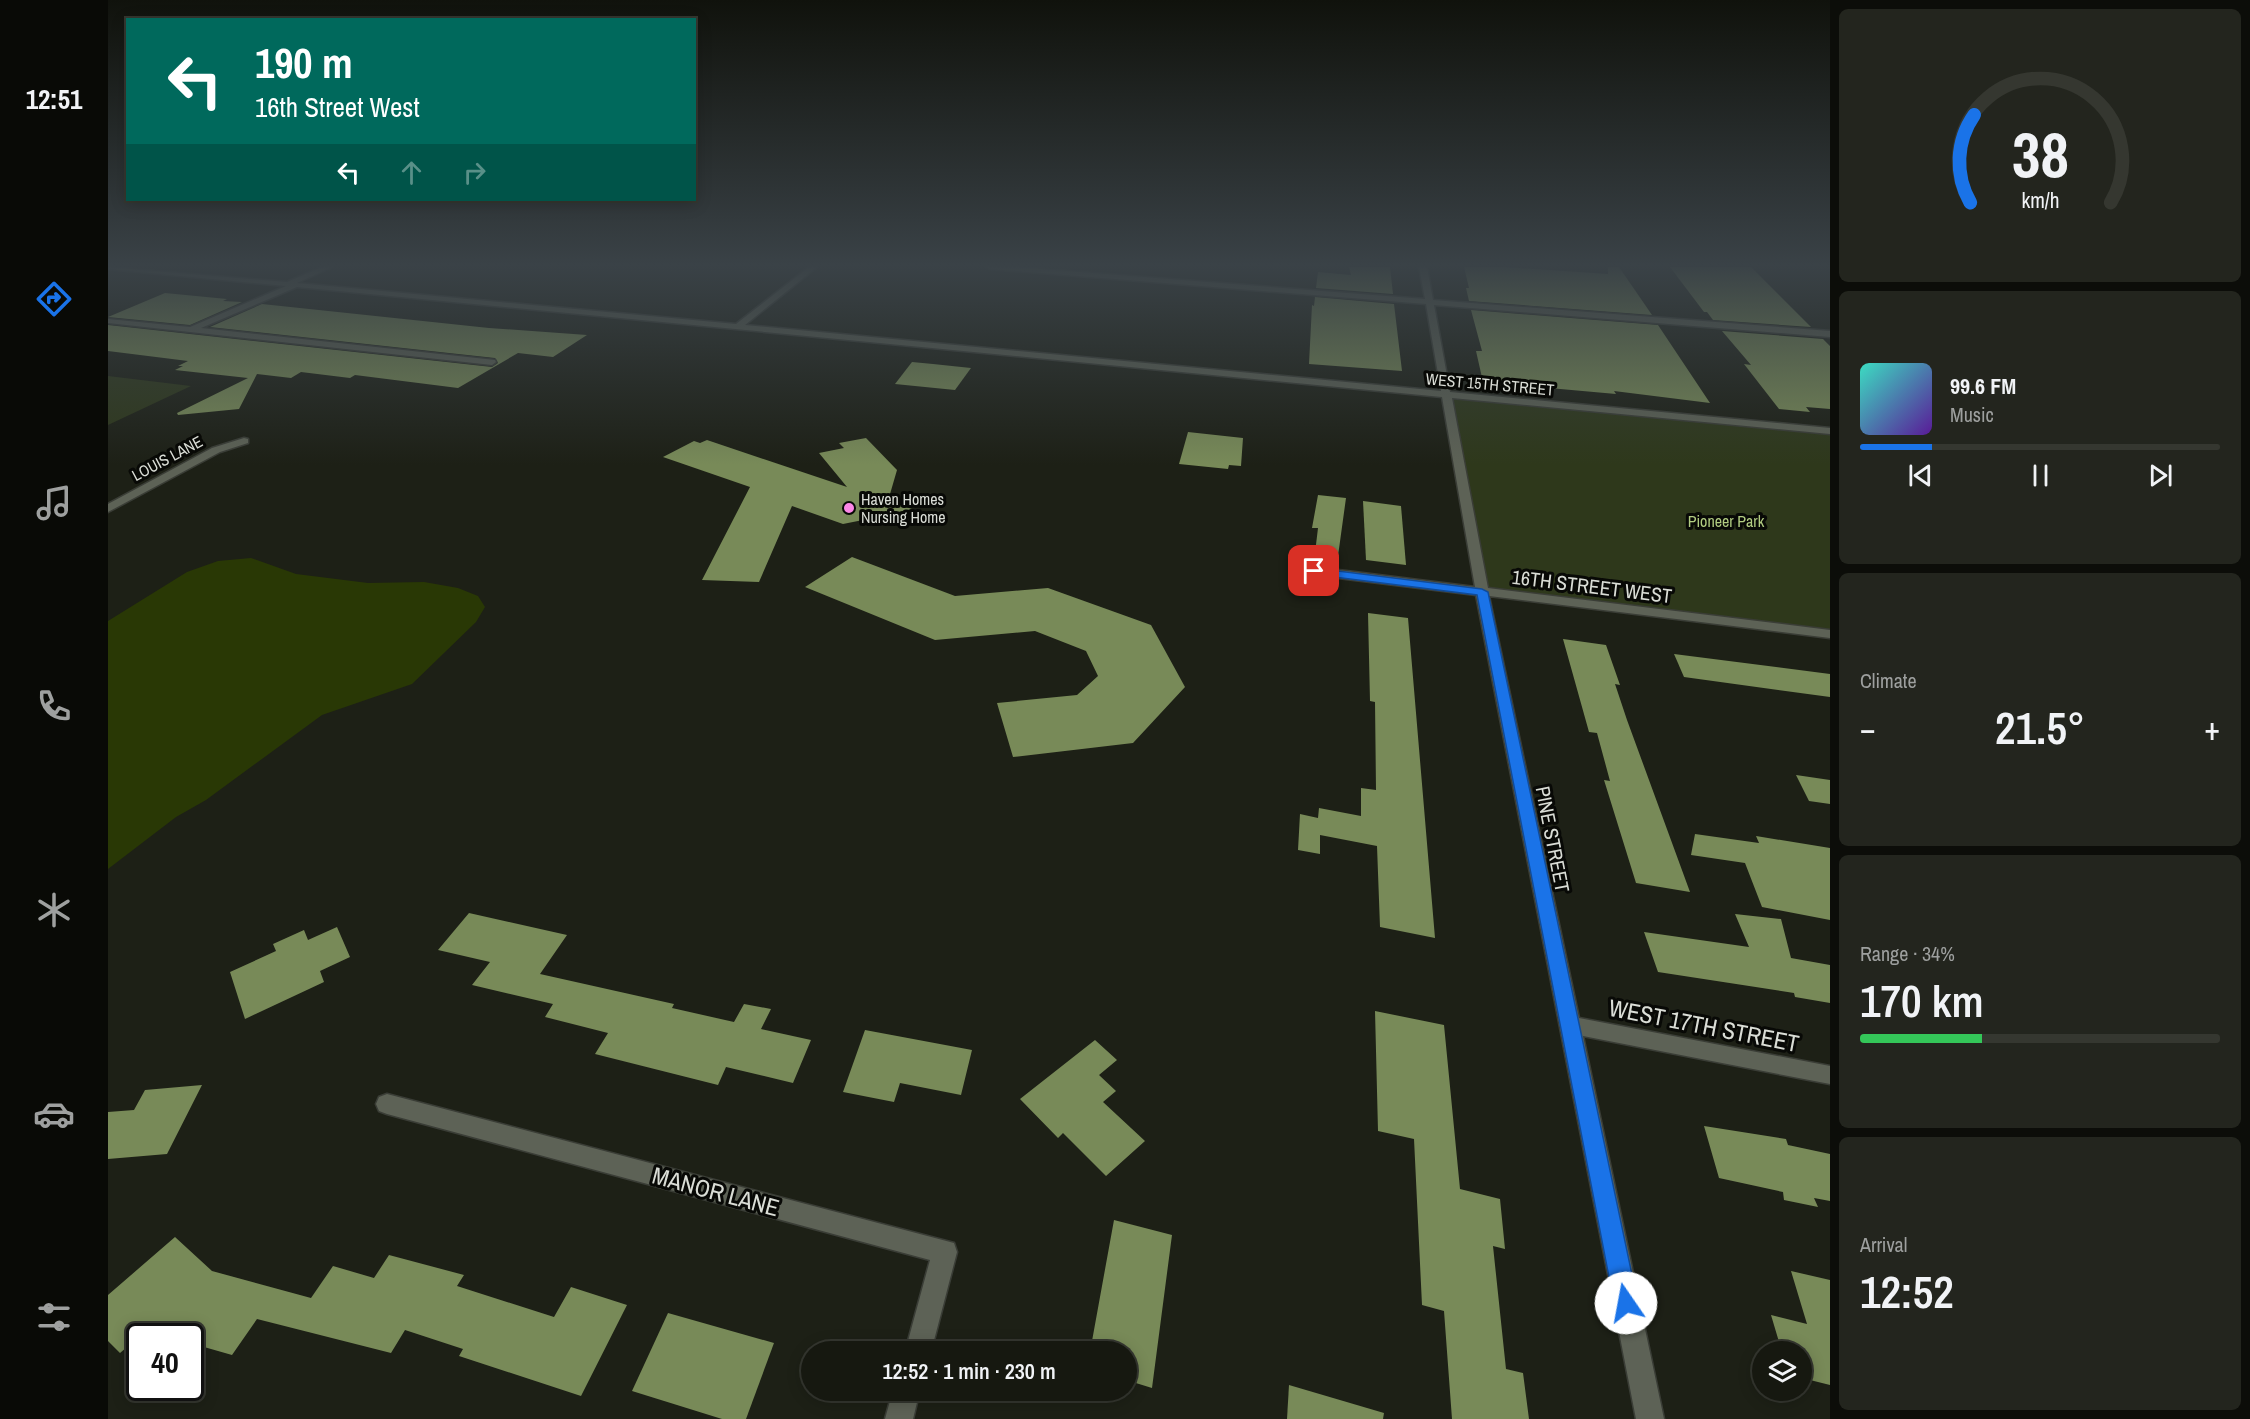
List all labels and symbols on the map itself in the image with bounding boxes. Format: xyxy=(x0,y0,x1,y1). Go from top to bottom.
street label: WEST 15TH STREET xyxy=(1425,367,1555,401)
street label: LOUIS LANE xyxy=(128,430,206,486)
place label: Haven Homes Nursing Home xyxy=(861,488,946,528)
marker: Haven Homes Nursing Home xyxy=(842,501,856,515)
park label: Pioneer Park xyxy=(1688,510,1765,532)
pin xyxy=(1288,545,1339,596)
street label: 16TH STREET WEST xyxy=(1510,563,1674,609)
street label: PINE STREET xyxy=(1529,784,1577,894)
street label: WEST 17TH STREET xyxy=(1606,991,1802,1059)
street label: MANOR LANE xyxy=(649,1159,783,1223)
position arrow xyxy=(1594,1271,1658,1335)
speed limit sign: 40 xyxy=(126,1323,204,1401)

